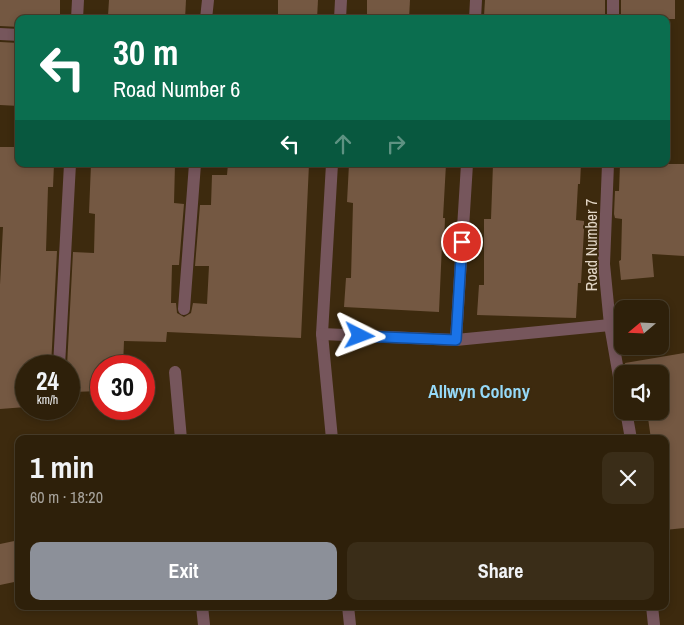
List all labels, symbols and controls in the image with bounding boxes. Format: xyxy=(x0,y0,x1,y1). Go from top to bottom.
text: 30 m xyxy=(113,29,178,76)
icon: left xyxy=(30,35,95,100)
text: Road Number 6 xyxy=(113,74,240,104)
icon: left xyxy=(276,130,304,158)
icon: ahead xyxy=(329,130,357,158)
icon: right xyxy=(382,130,410,158)
street label: Road Number 7 xyxy=(580,199,602,291)
pin xyxy=(441,221,483,263)
icon: arrive xyxy=(448,228,476,256)
north arrow xyxy=(614,300,669,355)
map controls xyxy=(614,300,669,420)
position arrow xyxy=(333,309,385,361)
speed limit sign: 30 xyxy=(90,355,155,420)
text: 24 xyxy=(36,364,59,398)
button: sound xyxy=(614,365,669,420)
district label: Allwyn Colony xyxy=(428,379,531,404)
text: km/h xyxy=(37,392,58,408)
text: 1 min xyxy=(30,447,94,487)
button: close xyxy=(602,452,654,504)
text: 60 m · 18:20 xyxy=(30,486,103,508)
button: Exit xyxy=(30,542,337,600)
button: Share xyxy=(347,542,654,600)

